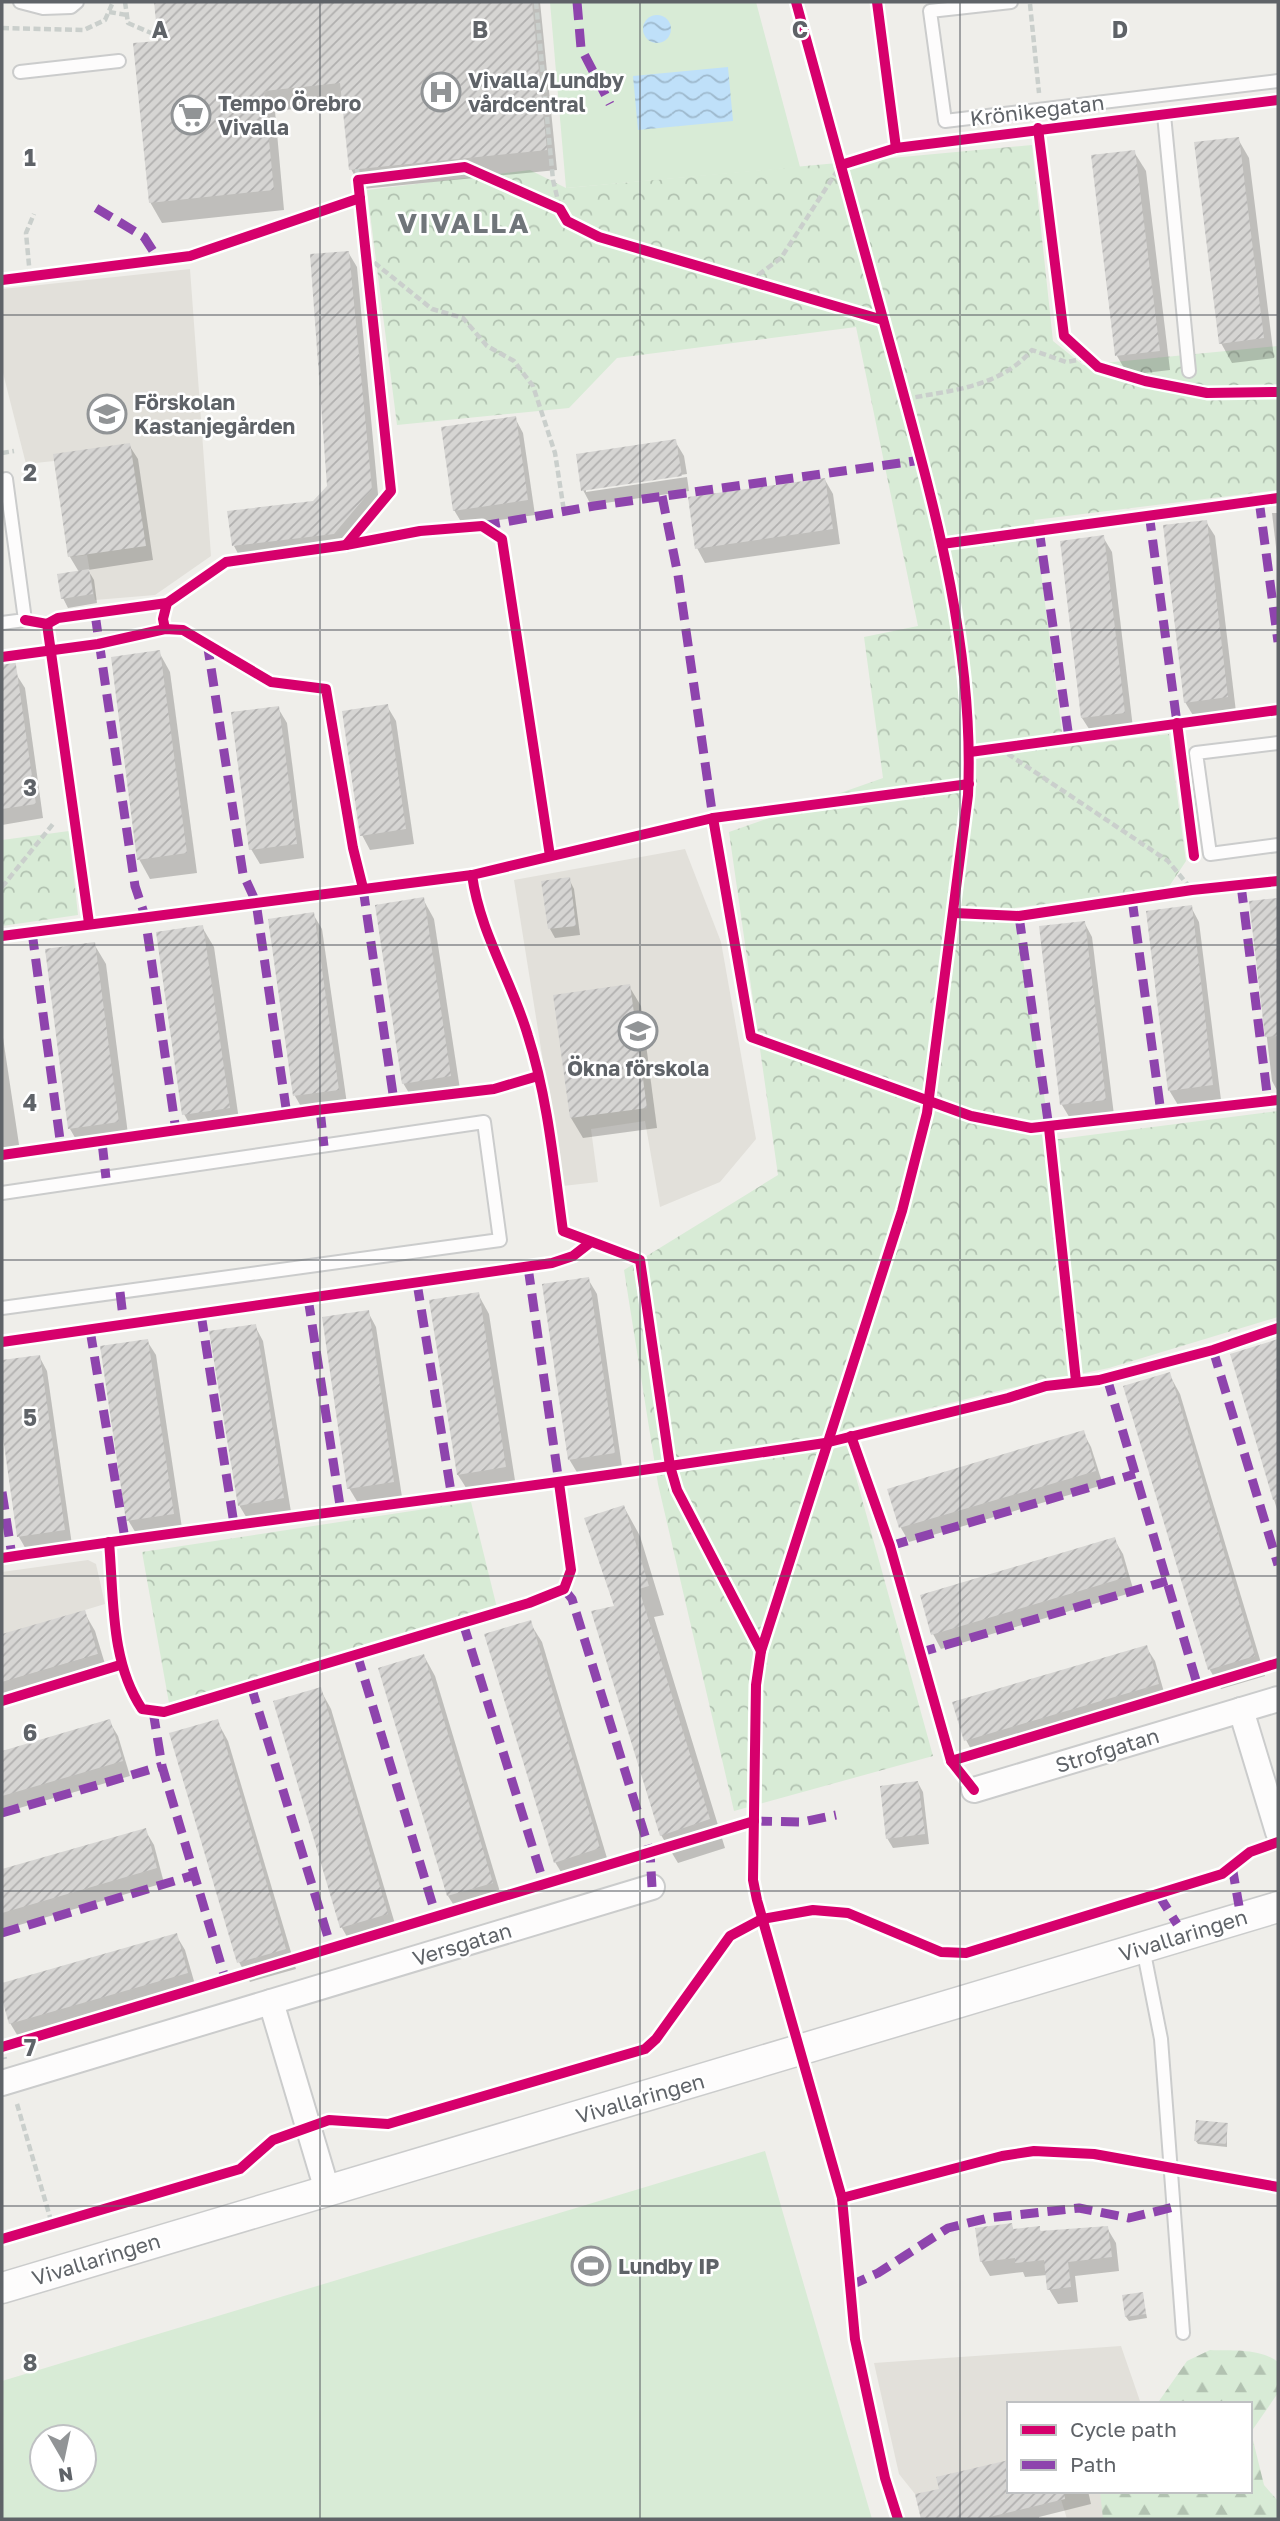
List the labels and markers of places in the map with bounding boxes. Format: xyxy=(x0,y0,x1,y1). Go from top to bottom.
place label: Vivalla/Lundby vårdcentral xyxy=(468,67,624,117)
hospital icon: Vivalla/Lundby vårdcentral xyxy=(420,71,462,113)
place label: Tempo Örebro Vivalla xyxy=(218,90,361,140)
supermarket icon: Tempo Örebro Vivalla xyxy=(170,94,212,136)
place label: Förskolan Kastanjegården xyxy=(134,389,295,439)
school or university icon: Förskolan Kastanjegården xyxy=(86,393,128,435)
school or university icon: Ökna förskola xyxy=(617,1010,659,1052)
place label: Ökna förskola xyxy=(567,1055,709,1081)
sports icon: Lundby IP xyxy=(570,2245,612,2287)
place label: Lundby IP xyxy=(618,2253,719,2279)

